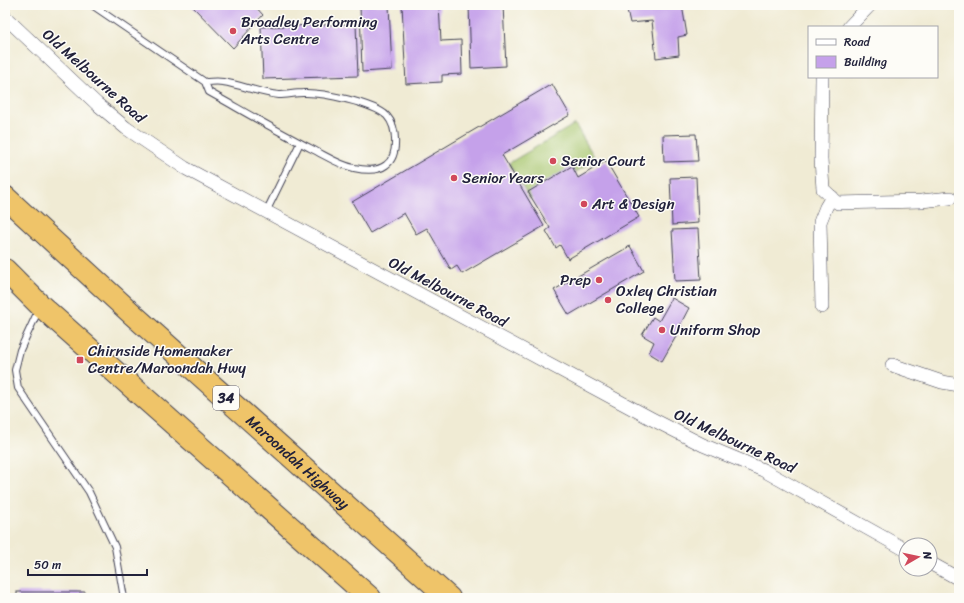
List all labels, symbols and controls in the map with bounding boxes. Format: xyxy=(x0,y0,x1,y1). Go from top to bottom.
place label: Broadley Performing Arts Centre xyxy=(240,9,378,52)
street label: Old Melbourne Road xyxy=(36,22,153,131)
marker: Broadley Performing Arts Centre xyxy=(228,26,238,36)
legend xyxy=(808,26,938,78)
text: Road xyxy=(844,31,871,53)
text: Building xyxy=(844,51,887,73)
place label: Senior Court xyxy=(561,148,646,174)
marker: Senior Court xyxy=(548,156,558,166)
place label: Senior Years xyxy=(462,165,544,191)
marker: Senior Years xyxy=(449,173,459,183)
place label: Art & Design xyxy=(591,191,675,217)
marker: Art & Design xyxy=(579,199,589,209)
street label: Old Melbourne Road xyxy=(384,250,513,335)
place label: Prep xyxy=(560,267,591,293)
marker: Prep xyxy=(594,275,604,285)
place label: Oxley Christian College xyxy=(616,278,717,321)
marker: Oxley Christian College xyxy=(603,295,613,305)
place label: Uniform Shop xyxy=(670,317,761,343)
marker: Uniform Shop xyxy=(657,325,667,335)
place label: Chirnside Homemaker Centre/Maroondah Hwy xyxy=(88,338,246,381)
marker: Chirnside Homemaker Centre/Maroondah Hwy xyxy=(75,355,85,365)
road number: 34 xyxy=(213,386,239,410)
street label: Old Melbourne Road xyxy=(670,401,801,481)
street label: Maroondah Highway xyxy=(240,408,356,516)
north arrow xyxy=(898,537,938,577)
text: N xyxy=(917,549,937,561)
scale bar xyxy=(28,551,147,577)
text: 50 m xyxy=(34,554,61,576)

